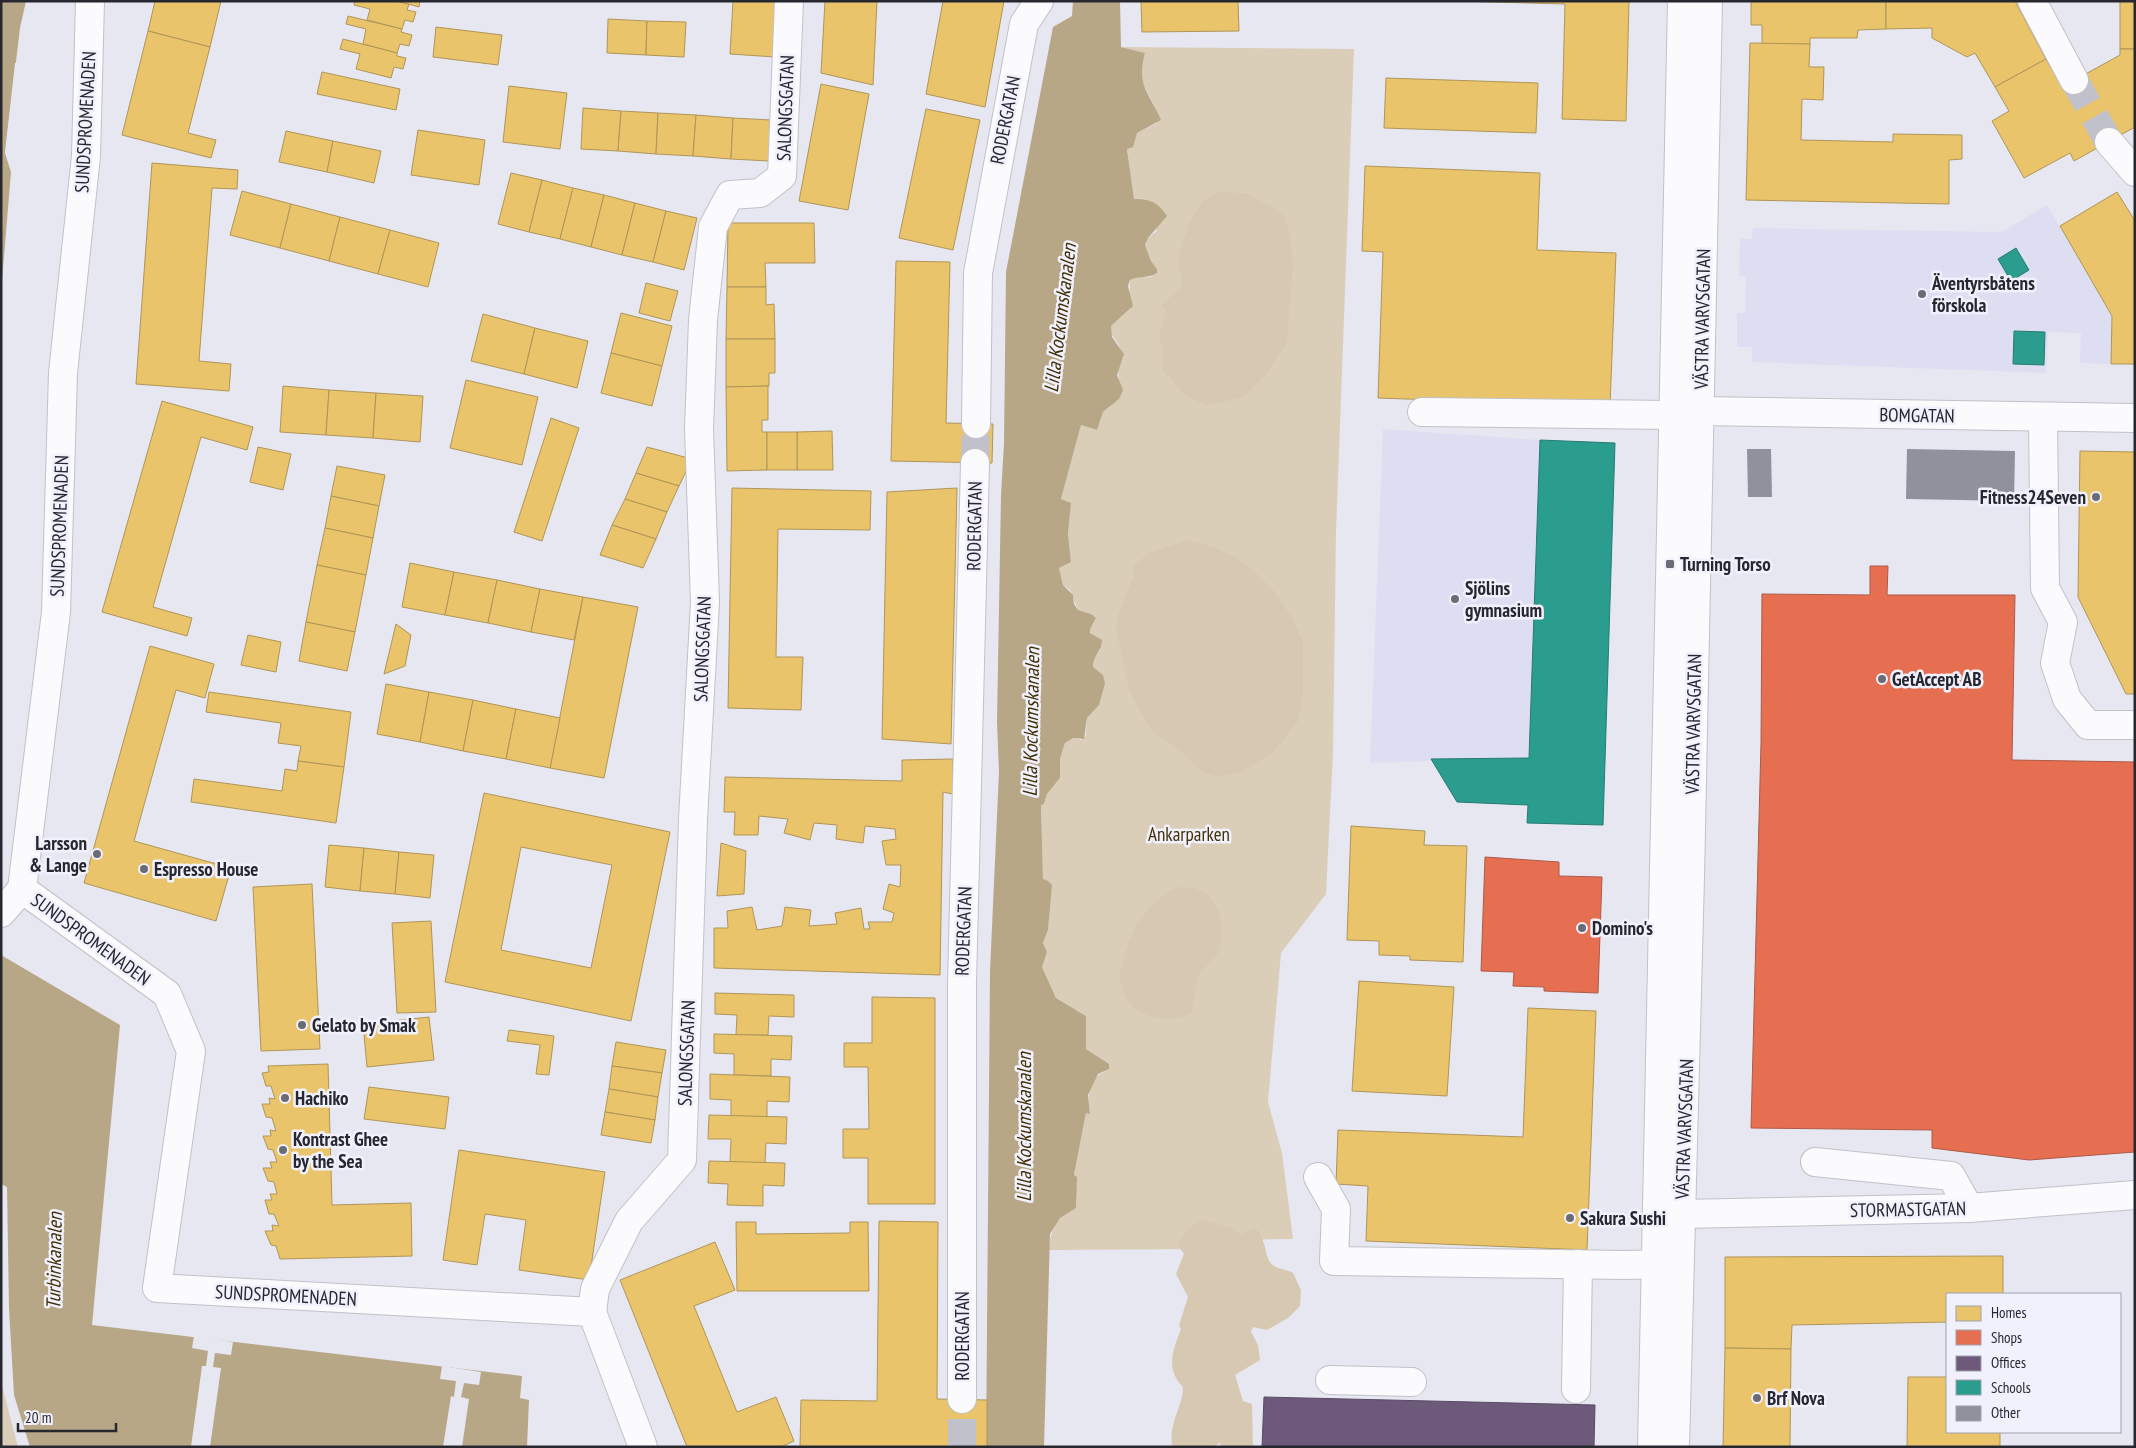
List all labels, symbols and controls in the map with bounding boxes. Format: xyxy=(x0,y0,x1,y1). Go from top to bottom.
street label: SUNDSPROMENADEN xyxy=(69,51,101,193)
street label: SALONGSGATAN xyxy=(771,55,799,161)
street label: RODERGATAN xyxy=(985,74,1025,166)
water label: Lilla Kockumskanalen xyxy=(1038,241,1082,394)
street label: VÄSTRA VARVSGATAN xyxy=(1689,249,1715,390)
place label: Äventyrsbåtens förskola xyxy=(1931,271,2035,317)
marker: Äventyrsbåtens förskola xyxy=(1916,288,1928,300)
street label: BOMGATAN xyxy=(1879,402,1955,428)
street label: SUNDSPROMENADEN xyxy=(45,455,73,597)
street label: RODERGATAN xyxy=(961,481,987,571)
place label: Fitness24Seven xyxy=(1980,485,2086,509)
marker: Fitness24Seven xyxy=(2090,491,2102,503)
place label: Turning Torso xyxy=(1680,552,1771,576)
marker: Turning Torso xyxy=(1664,558,1676,570)
place label: Sjölins gymnasium xyxy=(1465,576,1542,622)
marker: Sjölins gymnasium xyxy=(1449,593,1461,605)
street label: SALONGSGATAN xyxy=(688,596,716,702)
water label: Lilla Kockumskanalen xyxy=(1017,646,1045,797)
street label: VÄSTRA VARVSGATAN xyxy=(1680,654,1706,795)
place label: GetAccept AB xyxy=(1892,667,1981,691)
marker: GetAccept AB xyxy=(1876,673,1888,685)
park label: Ankarparken xyxy=(1148,822,1230,846)
place label: Larsson & Lange xyxy=(29,831,87,877)
marker: Larsson & Lange xyxy=(91,848,103,860)
place label: Espresso House xyxy=(154,857,259,881)
marker: Espresso House xyxy=(138,863,150,875)
street label: RODERGATAN xyxy=(949,886,977,976)
street label: SUNDSPROMENADEN xyxy=(27,888,155,990)
place label: Domino's xyxy=(1592,916,1653,940)
marker: Domino's xyxy=(1576,922,1588,934)
street label: SALONGSGATAN xyxy=(672,1000,700,1106)
place label: Gelato by Smak xyxy=(312,1013,416,1037)
marker: Gelato by Smak xyxy=(296,1019,308,1031)
water label: Lilla Kockumskanalen xyxy=(1011,1051,1037,1202)
street label: VÄSTRA VARVSGATAN xyxy=(1670,1058,1698,1201)
place label: Hachiko xyxy=(295,1086,349,1110)
marker: Hachiko xyxy=(279,1092,291,1104)
place label: Kontrast Ghee by the Sea xyxy=(293,1127,388,1173)
marker: Kontrast Ghee by the Sea xyxy=(277,1144,289,1156)
street label: STORMASTGATAN xyxy=(1850,1196,1966,1222)
place label: Sakura Sushi xyxy=(1580,1206,1666,1230)
water label: Turbinkanalen xyxy=(40,1211,68,1310)
marker: Sakura Sushi xyxy=(1564,1212,1576,1224)
street label: SUNDSPROMENADEN xyxy=(215,1279,357,1311)
street label: RODERGATAN xyxy=(950,1291,974,1381)
legend xyxy=(1946,1293,2121,1433)
text: Homes xyxy=(1991,1303,2027,1322)
text: Shops xyxy=(1991,1328,2022,1347)
text: Offices xyxy=(1991,1353,2026,1372)
text: Schools xyxy=(1991,1378,2031,1397)
place label: Brf Nova xyxy=(1767,1386,1825,1410)
marker: Brf Nova xyxy=(1751,1392,1763,1404)
scale bar xyxy=(18,1400,115,1432)
text: Other xyxy=(1991,1403,2021,1422)
text: 20 m xyxy=(25,1408,51,1427)

